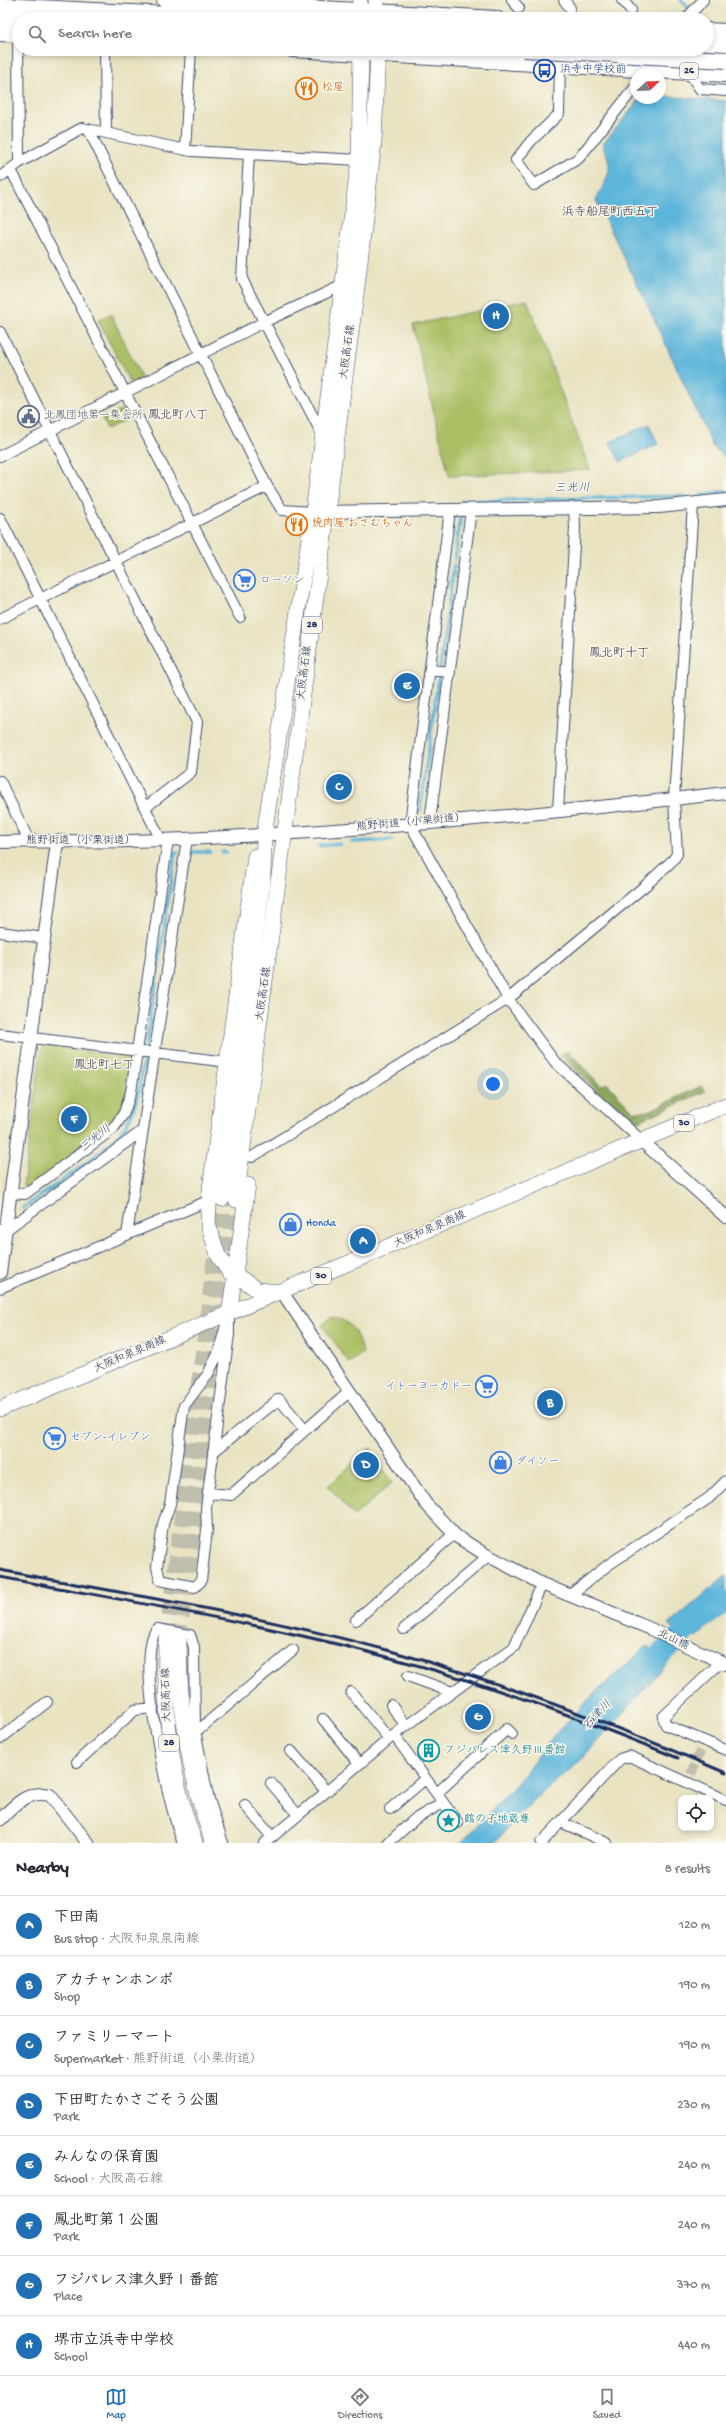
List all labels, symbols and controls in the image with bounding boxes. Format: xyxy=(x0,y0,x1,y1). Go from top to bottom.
search box xyxy=(12,12,714,56)
icon: search xyxy=(26,23,48,45)
text: Search here xyxy=(58,25,132,43)
bus stop icon: 浜寺中学校前 xyxy=(531,57,557,83)
place label: 浜寺中学校前 xyxy=(560,63,626,76)
road number: 26 xyxy=(680,63,698,79)
north arrow xyxy=(630,68,666,104)
restaurant icon: 松屋 xyxy=(294,75,320,101)
place label: 松屋 xyxy=(322,81,344,94)
district label: 浜寺船尾町西五丁 xyxy=(562,205,658,220)
pin: H xyxy=(483,301,509,331)
street label: 大阪高石線 xyxy=(337,324,358,380)
public building icon: 北鳳団地第一集会所 xyxy=(15,403,41,429)
district label: 鳳北町八丁 xyxy=(148,408,208,423)
place label: 北鳳団地第一集会所 xyxy=(44,409,143,422)
water label: 三光川 xyxy=(554,481,590,496)
restaurant icon: 焼肉屋 おさむちゃん xyxy=(283,511,309,537)
place label: 焼肉屋 おさむちゃん xyxy=(312,517,414,530)
supermarket icon: ローソン xyxy=(232,568,258,594)
place label: ローソン xyxy=(260,575,304,587)
road number: 28 xyxy=(302,617,322,633)
street label: 大阪高石線 xyxy=(295,645,314,701)
district label: 鳳北町十丁 xyxy=(589,646,649,661)
pin: E xyxy=(394,671,420,701)
pin: C xyxy=(326,772,352,802)
street label: 熊野街道（小栗街道） xyxy=(356,811,466,834)
street label: 熊野街道（小栗街道） xyxy=(26,834,136,847)
street label: 大阪高石線 xyxy=(253,966,274,1022)
district label: 鳳北町七丁 xyxy=(74,1058,134,1073)
your location xyxy=(483,1074,503,1094)
pin: F xyxy=(61,1104,87,1134)
road number: 30 xyxy=(674,1115,694,1131)
water label: 三光川 xyxy=(77,1121,114,1156)
street label: 大阪和泉泉南線 xyxy=(392,1209,468,1251)
shop icon: Honda xyxy=(277,1211,303,1237)
place label: Honda xyxy=(306,1218,337,1230)
pin: A xyxy=(350,1226,376,1256)
road number: 30 xyxy=(311,1268,331,1284)
street label: 大阪和泉泉南線 xyxy=(92,1334,168,1376)
supermarket icon: イトーヨーカドー xyxy=(474,1374,500,1400)
place label: イトーヨーカドー xyxy=(385,1381,472,1393)
pin: B xyxy=(537,1388,563,1418)
supermarket icon: セブン-イレブン xyxy=(42,1425,68,1451)
place label: セブン-イレブン xyxy=(70,1431,150,1444)
shop icon: ダイソー xyxy=(487,1449,513,1475)
pin: D xyxy=(353,1450,379,1480)
place label: ダイソー xyxy=(516,1455,559,1468)
street label: 北山橋 xyxy=(656,1627,691,1652)
street label: 大阪高石線 xyxy=(159,1667,174,1723)
water label: 石津川 xyxy=(580,1697,615,1734)
pin: G xyxy=(465,1702,491,1732)
road number: 28 xyxy=(159,1735,179,1751)
building icon: フジパレス津久野Ⅲ番館 xyxy=(415,1738,441,1764)
place label: フジパレス津久野Ⅲ番館 xyxy=(444,1744,565,1757)
map controls xyxy=(678,1795,714,1831)
button: locate xyxy=(678,1795,714,1831)
place icon: 鶴の子地蔵尊 xyxy=(435,1807,461,1833)
place label: 鶴の子地蔵尊 xyxy=(464,1813,530,1826)
text: Nearby xyxy=(16,1859,69,1879)
text: 8 results xyxy=(665,1862,710,1877)
text: 下田南 xyxy=(54,1909,99,1927)
text: A xyxy=(25,1918,33,1933)
text: 120 m xyxy=(679,1918,710,1933)
text: Bus stop · 大阪和泉泉南線 xyxy=(54,1932,199,1947)
text: アカチャンホンポ xyxy=(54,1972,173,1990)
text: B xyxy=(26,1978,32,1993)
text: 190 m xyxy=(679,1978,710,1993)
text: Shop xyxy=(54,1990,80,2005)
text: ファミリーマート xyxy=(54,2029,175,2047)
text: C xyxy=(25,2038,33,2053)
text: 190 m xyxy=(679,2038,710,2053)
text: Supermarket · 熊野街道（小栗街道） xyxy=(54,2052,263,2067)
text: 下田町たかさごそう公園 xyxy=(54,2092,219,2110)
text: D xyxy=(25,2098,33,2113)
text: 230 m xyxy=(677,2098,710,2113)
text: Park xyxy=(54,2110,79,2125)
text: みんなの保育園 xyxy=(54,2149,159,2167)
text: E xyxy=(25,2158,33,2173)
text: 240 m xyxy=(678,2158,710,2173)
text: School · 大阪高石線 xyxy=(54,2172,163,2187)
text: 鳳北町第１公園 xyxy=(54,2212,159,2230)
text: F xyxy=(26,2218,32,2233)
text: 240 m xyxy=(678,2218,710,2233)
text: Park xyxy=(54,2230,79,2245)
text: フジパレス津久野Ⅰ番館 xyxy=(54,2272,218,2290)
text: G xyxy=(25,2278,33,2293)
text: 370 m xyxy=(677,2278,710,2293)
text: Place xyxy=(54,2290,82,2305)
text: 堺市立浜寺中学校 xyxy=(54,2332,174,2350)
text: H xyxy=(25,2338,33,2353)
text: 440 m xyxy=(678,2338,710,2353)
text: School xyxy=(54,2350,88,2365)
tab: Map xyxy=(105,2386,127,2422)
tab: Directions xyxy=(338,2386,382,2422)
tab: Saved xyxy=(593,2386,621,2422)

